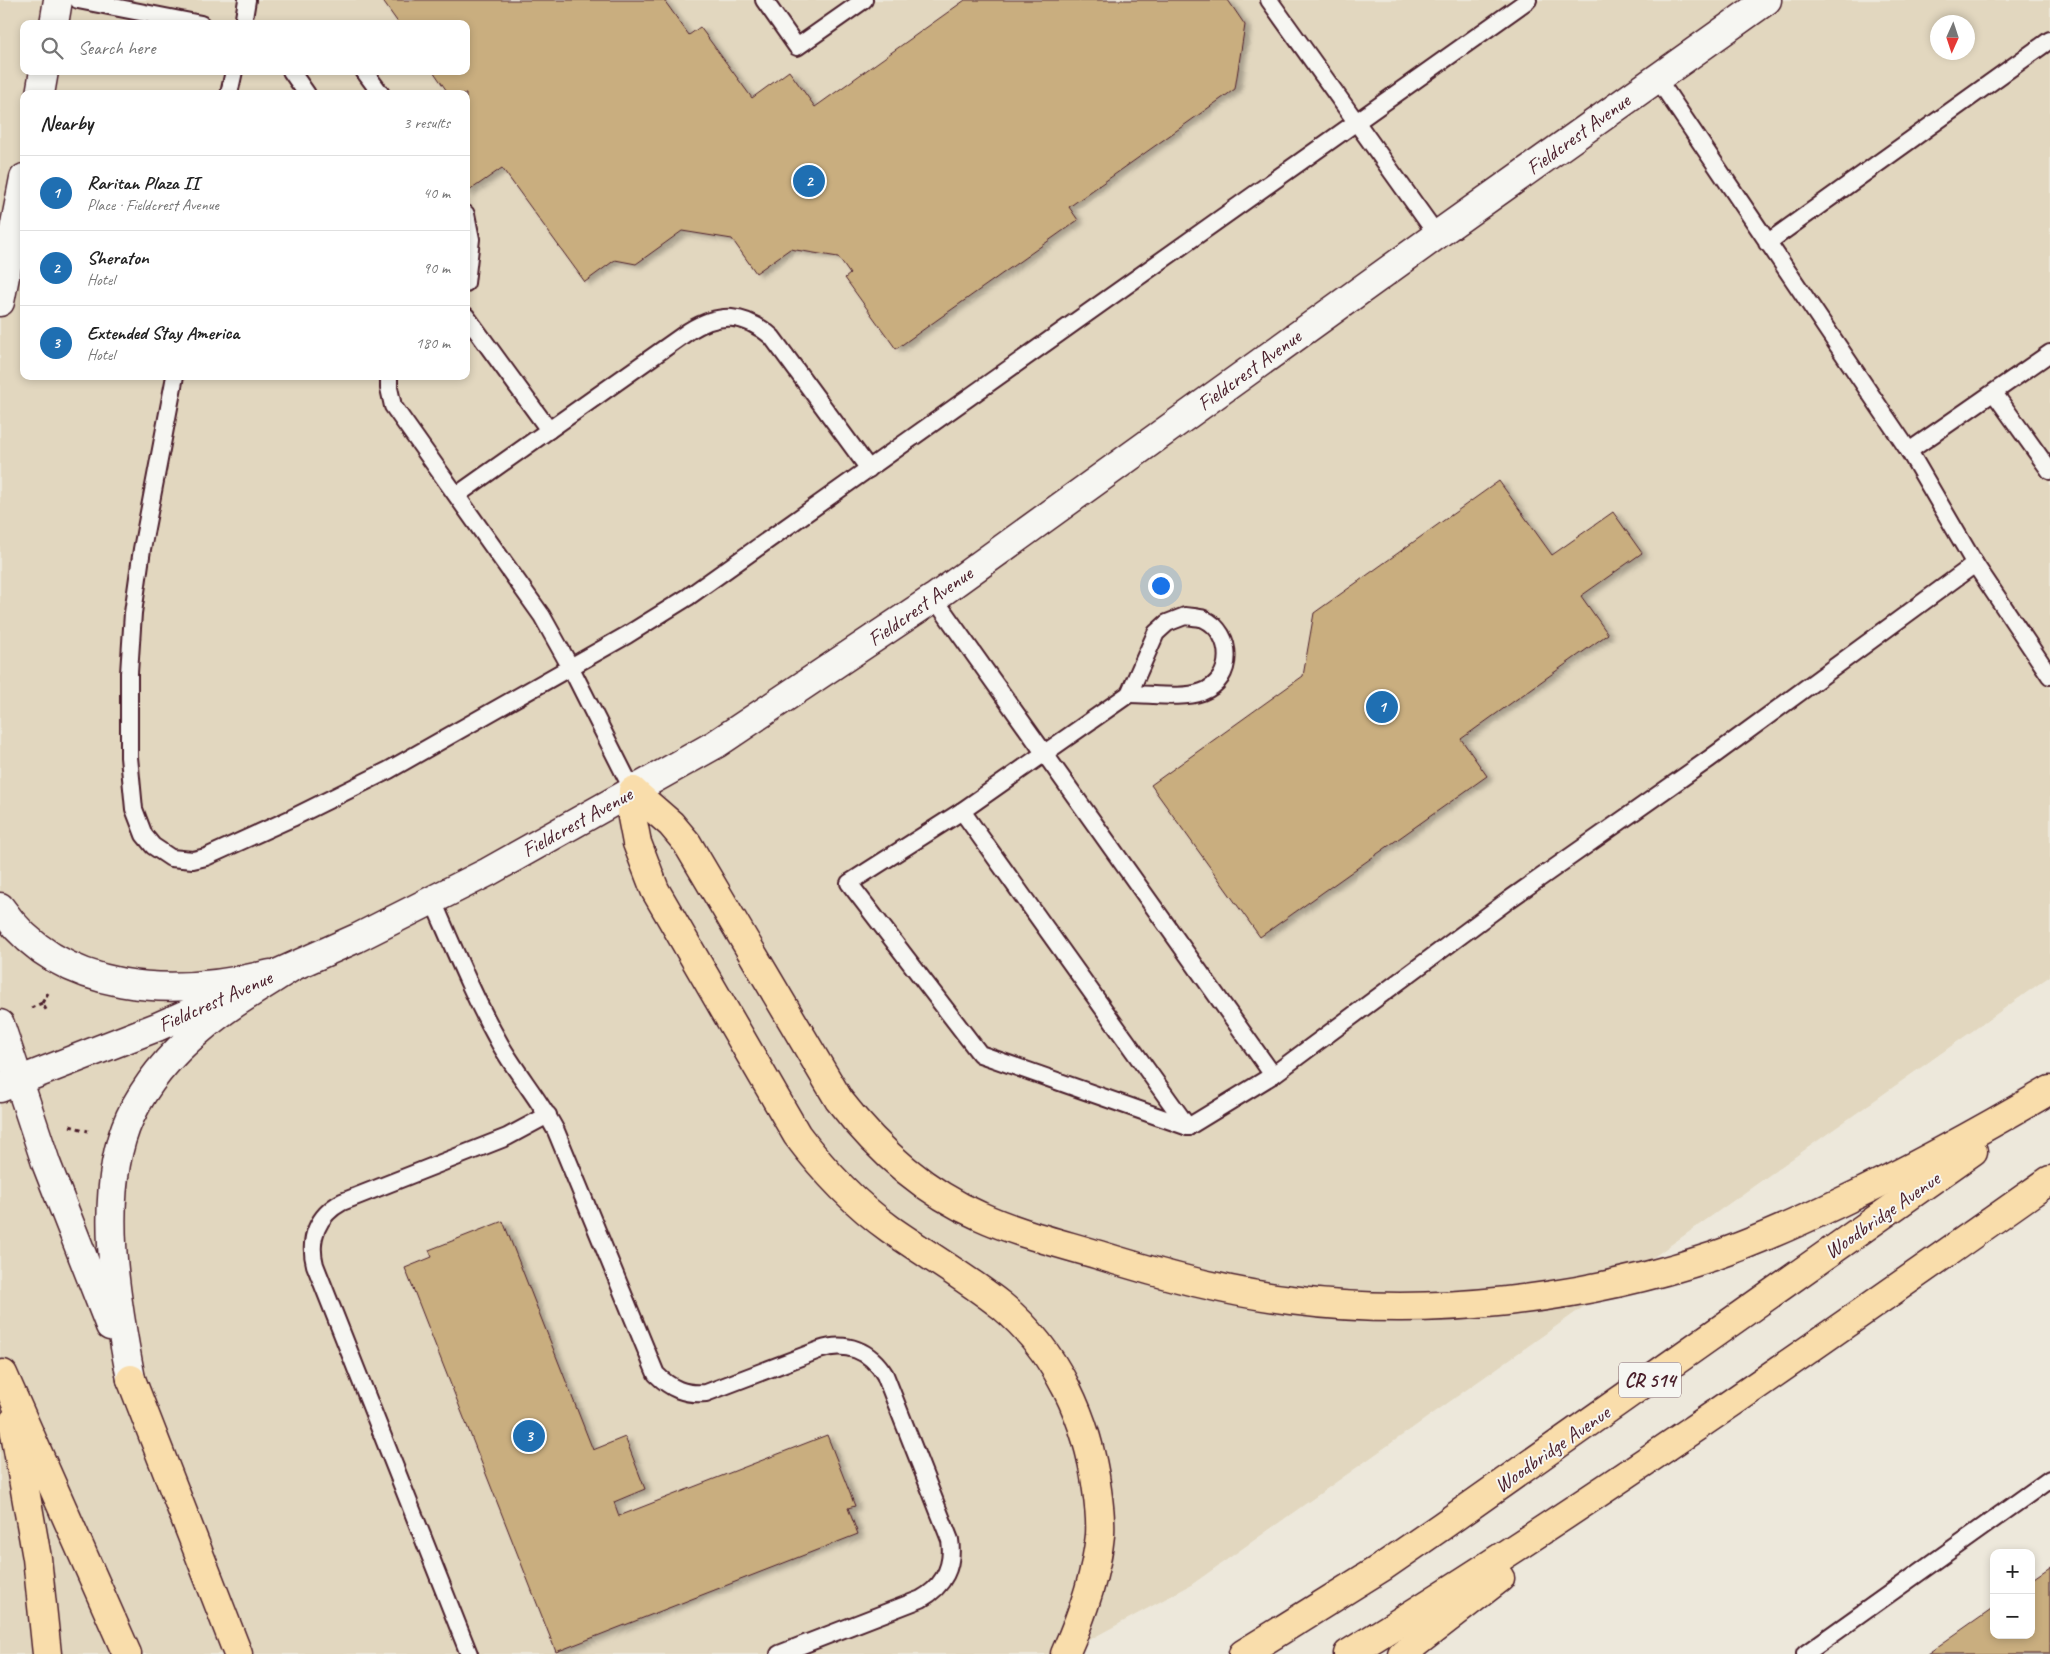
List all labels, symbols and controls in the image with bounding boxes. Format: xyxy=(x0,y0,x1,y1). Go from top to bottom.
north arrow xyxy=(1930,15,1975,60)
search box xyxy=(20,20,470,75)
icon: search xyxy=(38,34,66,62)
text: Search here xyxy=(78,36,155,60)
street label: Fieldcrest Avenue xyxy=(1521,87,1636,180)
text: Nearby xyxy=(40,110,93,136)
text: 3 results xyxy=(403,113,450,133)
pin: 2 xyxy=(793,162,825,200)
text: Raritan Plaza II xyxy=(87,171,199,195)
text: 1 xyxy=(52,183,60,203)
text: 40 m xyxy=(423,183,450,203)
text: Place · Fieldcrest Avenue xyxy=(87,195,219,215)
text: Sheraton xyxy=(87,246,149,270)
text: 2 xyxy=(52,258,60,278)
text: 90 m xyxy=(423,258,450,278)
text: Hotel xyxy=(87,270,115,290)
text: Extended Stay America xyxy=(87,321,239,345)
street label: Fieldcrest Avenue xyxy=(1192,323,1307,416)
text: 3 xyxy=(52,333,60,353)
text: 180 m xyxy=(416,333,450,353)
text: Hotel xyxy=(87,345,115,365)
street label: Fieldcrest Avenue xyxy=(863,560,978,652)
your location xyxy=(1148,573,1174,599)
pin: 1 xyxy=(1366,688,1398,726)
street label: Fieldcrest Avenue xyxy=(517,780,638,863)
street label: Fieldcrest Avenue xyxy=(154,964,277,1038)
street label: Woodbridge Avenue xyxy=(1819,1164,1946,1264)
road number: CR 514 xyxy=(1619,1362,1681,1398)
street label: Woodbridge Avenue xyxy=(1489,1398,1616,1498)
pin: 3 xyxy=(513,1417,545,1455)
map controls xyxy=(1990,1549,2035,1639)
button: + xyxy=(1990,1549,2035,1594)
button: − xyxy=(1990,1594,2035,1639)

